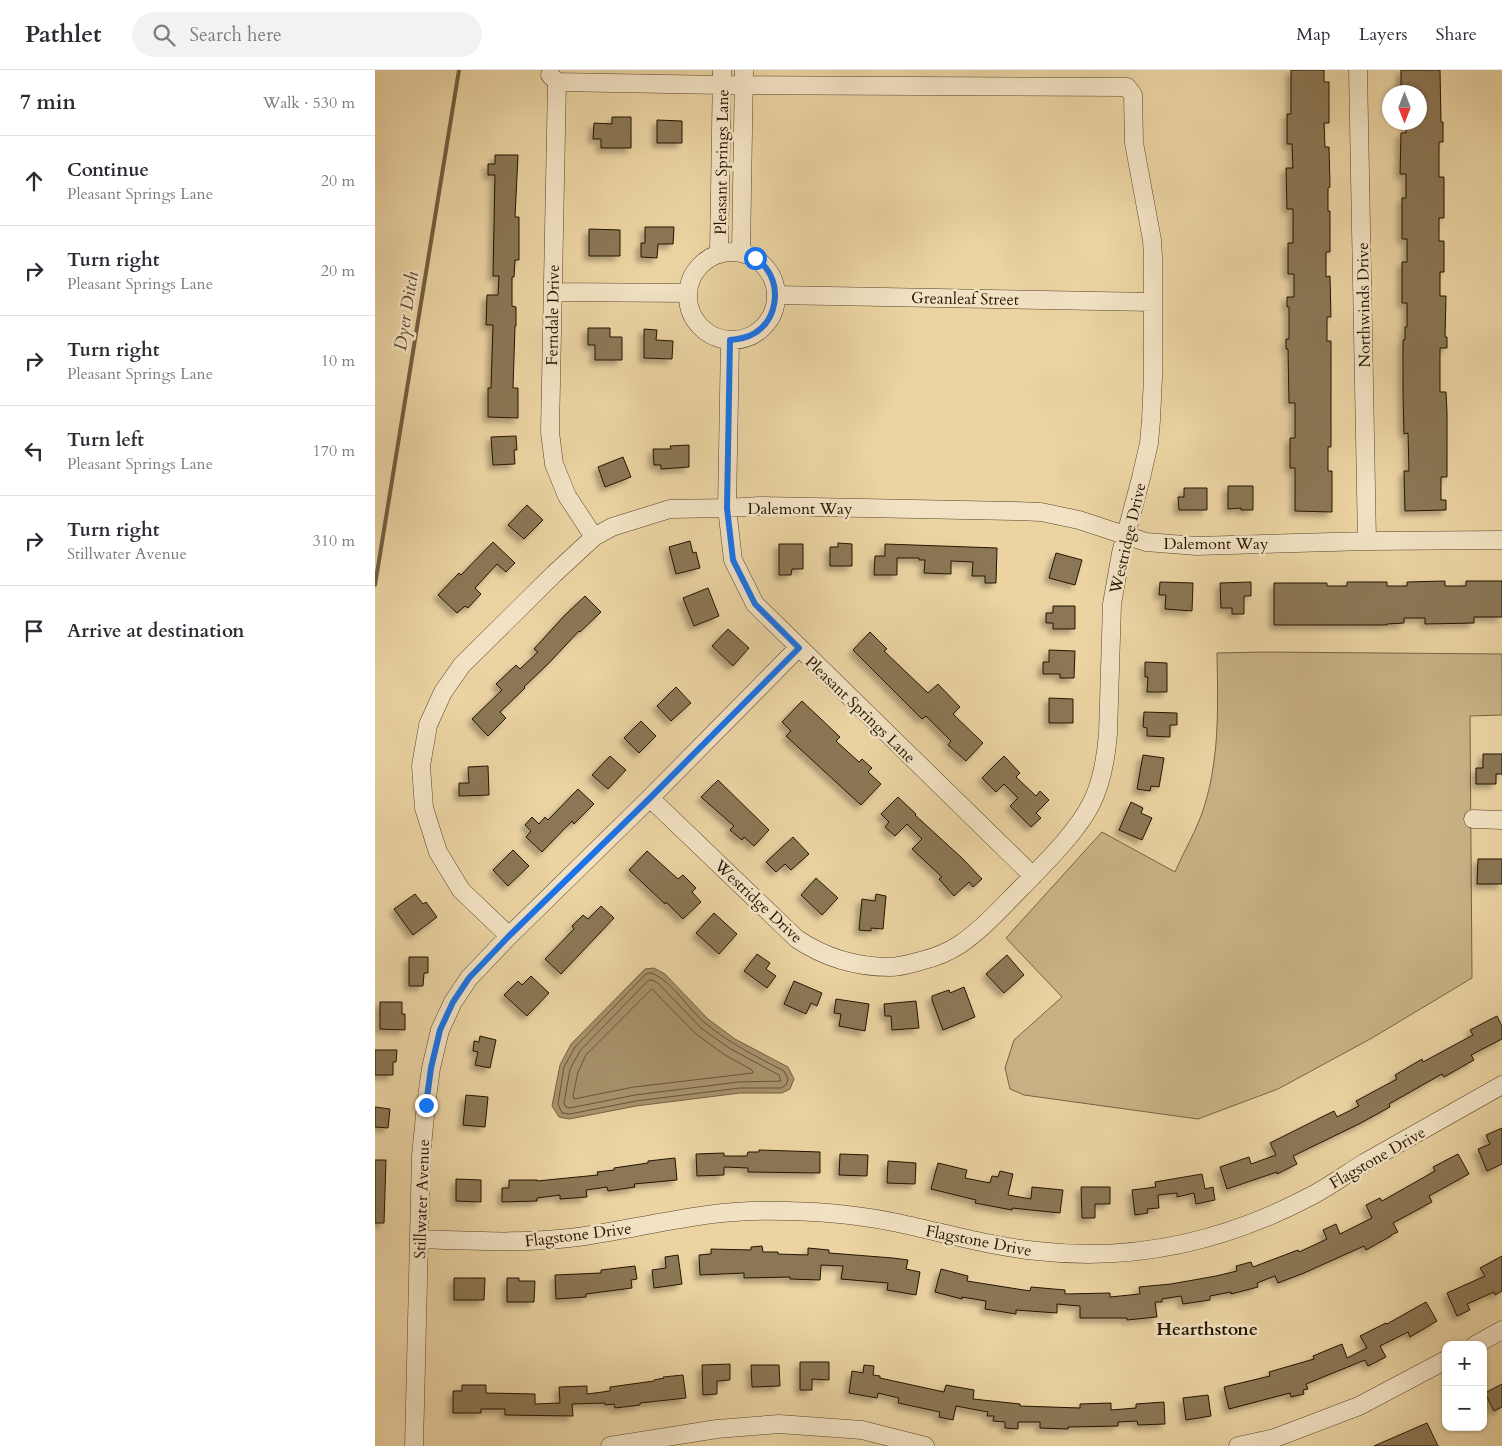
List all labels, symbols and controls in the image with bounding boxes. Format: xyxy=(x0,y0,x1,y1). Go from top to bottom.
search box xyxy=(132,12,482,57)
text: Pathlet xyxy=(25,18,102,51)
icon: search xyxy=(150,21,178,49)
text: Search here xyxy=(190,22,282,48)
text: Map xyxy=(1296,22,1331,47)
text: Layers xyxy=(1359,22,1408,47)
text: Share xyxy=(1436,22,1477,47)
north arrow xyxy=(1382,85,1427,130)
text: 7 min xyxy=(20,88,76,117)
street label: Pleasant Springs Lane xyxy=(710,89,734,235)
text: Walk · 530 m xyxy=(263,92,355,114)
text: Continue xyxy=(67,157,149,183)
icon: ahead xyxy=(20,167,48,195)
text: 20 m xyxy=(321,170,355,192)
text: Pleasant Springs Lane xyxy=(67,183,213,205)
street label: Northwinds Drive xyxy=(1352,242,1376,368)
text: Turn right xyxy=(67,247,159,273)
route start xyxy=(744,247,767,270)
icon: right xyxy=(20,257,48,285)
text: 20 m xyxy=(321,260,355,282)
street label: Ferndale Drive xyxy=(541,264,565,366)
water label: Dyer Ditch xyxy=(388,269,425,352)
text: Pleasant Springs Lane xyxy=(67,273,213,295)
street label: Greanleaf Street xyxy=(911,287,1019,311)
text: Turn right xyxy=(67,337,159,363)
icon: right xyxy=(20,347,48,375)
text: 10 m xyxy=(321,350,355,372)
text: Pleasant Springs Lane xyxy=(67,363,213,385)
text: Turn left xyxy=(67,427,144,453)
icon: left xyxy=(20,437,48,465)
text: 170 m xyxy=(313,440,355,462)
text: Pleasant Springs Lane xyxy=(67,453,213,475)
street label: Westridge Drive xyxy=(1104,480,1151,597)
street label: Dalemont Way xyxy=(748,498,853,520)
text: Turn right xyxy=(67,517,159,543)
icon: right xyxy=(20,527,48,555)
text: 310 m xyxy=(313,530,355,552)
street label: Dalemont Way xyxy=(1164,533,1269,555)
text: Stillwater Avenue xyxy=(67,543,187,565)
icon: arrive xyxy=(20,617,48,645)
text: Arrive at destination xyxy=(67,618,244,644)
street label: Pleasant Springs Lane xyxy=(800,651,920,768)
street label: Westridge Drive xyxy=(709,854,807,948)
route end xyxy=(415,1094,438,1117)
street label: Flagstone Drive xyxy=(1325,1121,1430,1194)
street label: Stillwater Avenue xyxy=(409,1139,435,1259)
street label: Flagstone Drive xyxy=(523,1218,633,1252)
street label: Flagstone Drive xyxy=(924,1220,1034,1262)
district label: Hearthstone xyxy=(1156,1317,1258,1342)
map controls xyxy=(1442,1341,1487,1431)
button: + xyxy=(1442,1341,1487,1386)
button: − xyxy=(1442,1386,1487,1431)

